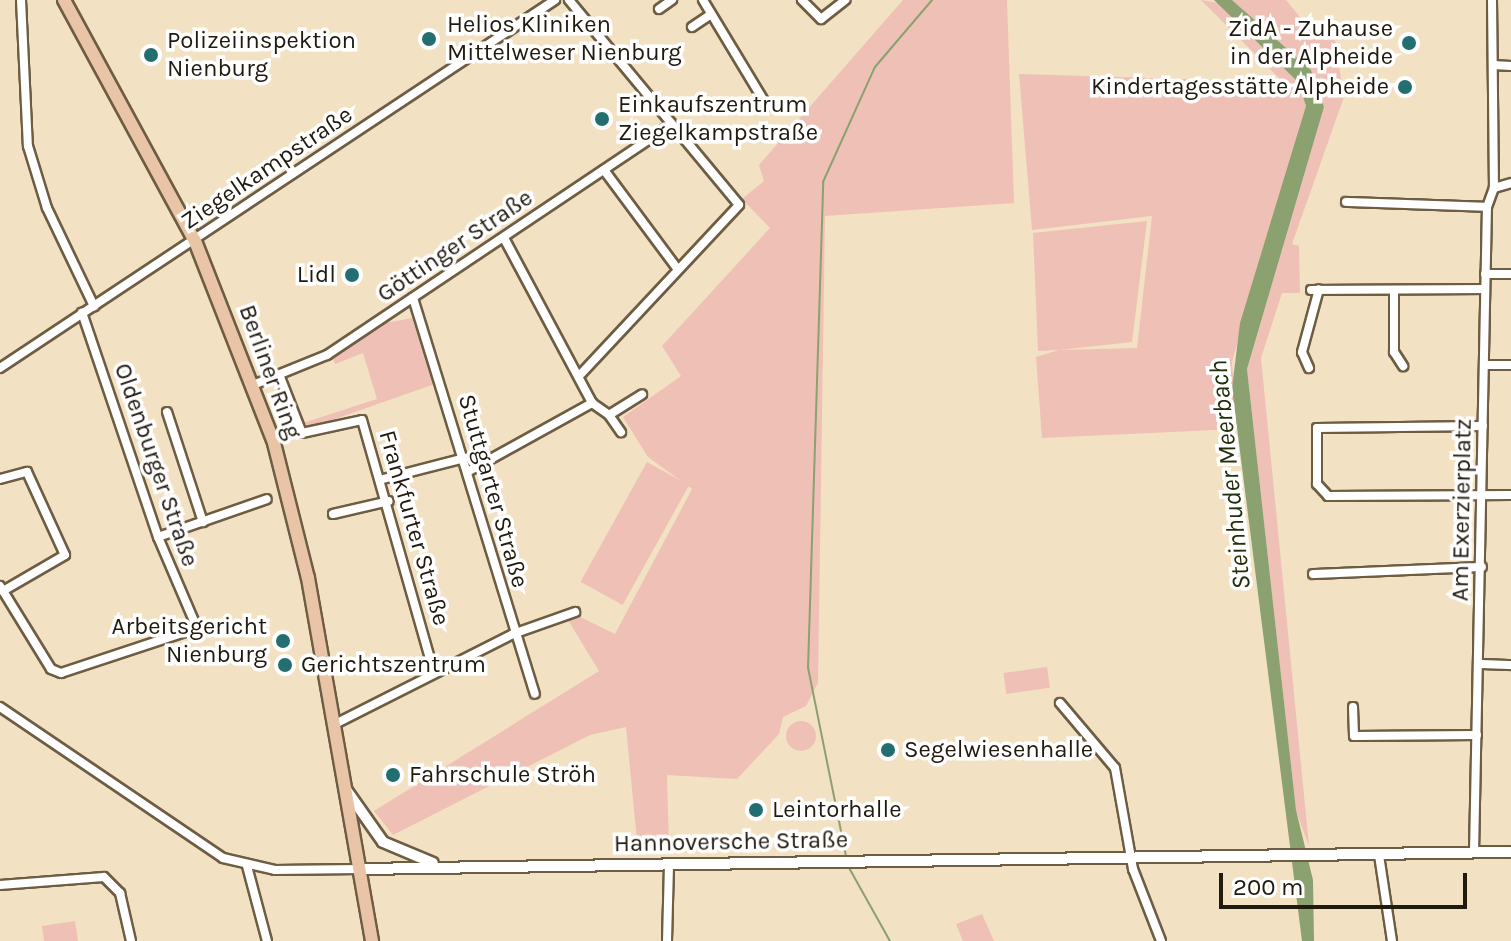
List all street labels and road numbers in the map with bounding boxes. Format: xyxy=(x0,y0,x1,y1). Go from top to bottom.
street label: Ziegelkampstraße xyxy=(176,100,358,236)
street label: Göttinger Straße xyxy=(372,183,538,309)
street label: Berliner Ring xyxy=(232,301,308,443)
street label: Oldenburger Straße xyxy=(108,360,204,570)
street label: Stuttgarter Straße xyxy=(452,391,534,591)
street label: Am Exerzierplatz xyxy=(1446,418,1478,602)
street label: Frankfurter Straße xyxy=(372,427,456,629)
street label: Hannoversche Straße xyxy=(614,826,848,858)

